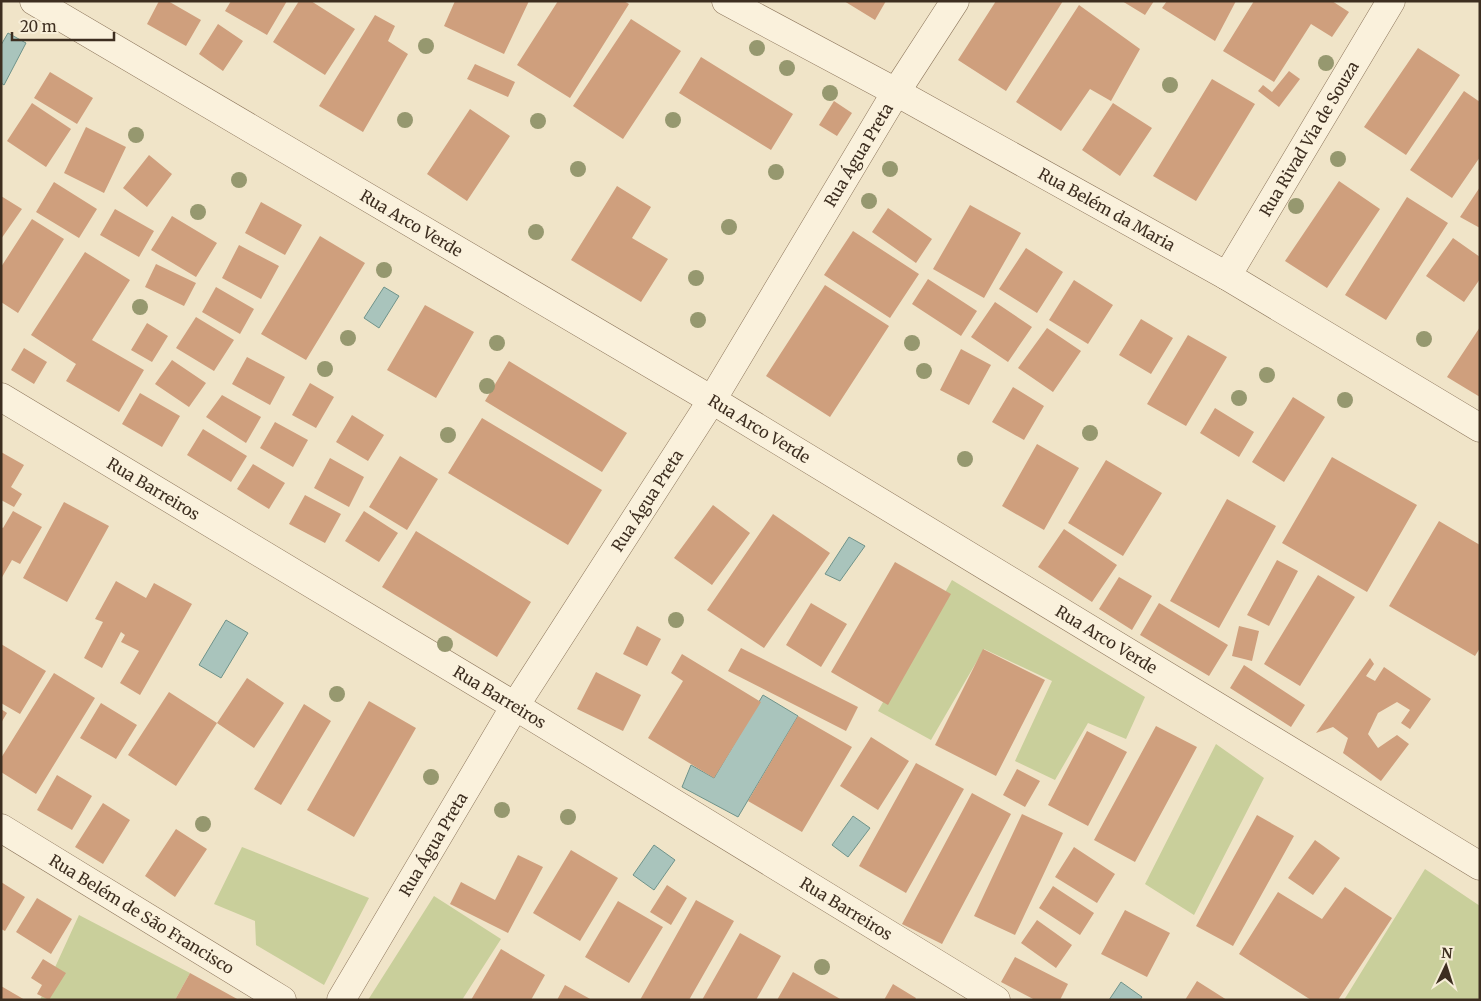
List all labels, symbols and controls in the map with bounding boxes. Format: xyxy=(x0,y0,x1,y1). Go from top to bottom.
scale bar xyxy=(12,10,115,42)
text: 20 m xyxy=(20,17,57,36)
street label: Rua Rivad Via de Souza xyxy=(1255,57,1363,220)
street label: Rua Água Preta xyxy=(820,99,897,210)
street label: Rua Belém da Maria xyxy=(1035,163,1179,255)
street label: Rua Arco Verde xyxy=(357,185,466,261)
street label: Rua Arco Verde xyxy=(705,390,814,467)
street label: Rua Água Preta xyxy=(607,446,688,555)
street label: Rua Barreiros xyxy=(104,453,204,524)
street label: Rua Arco Verde xyxy=(1052,601,1161,678)
street label: Rua Barreiros xyxy=(450,661,550,733)
street label: Rua Água Preta xyxy=(395,788,472,900)
street label: Rua Belém de São Francisco xyxy=(46,850,238,978)
street label: Rua Barreiros xyxy=(796,873,896,944)
north arrow xyxy=(1421,941,1471,991)
text: N xyxy=(1441,944,1453,962)

